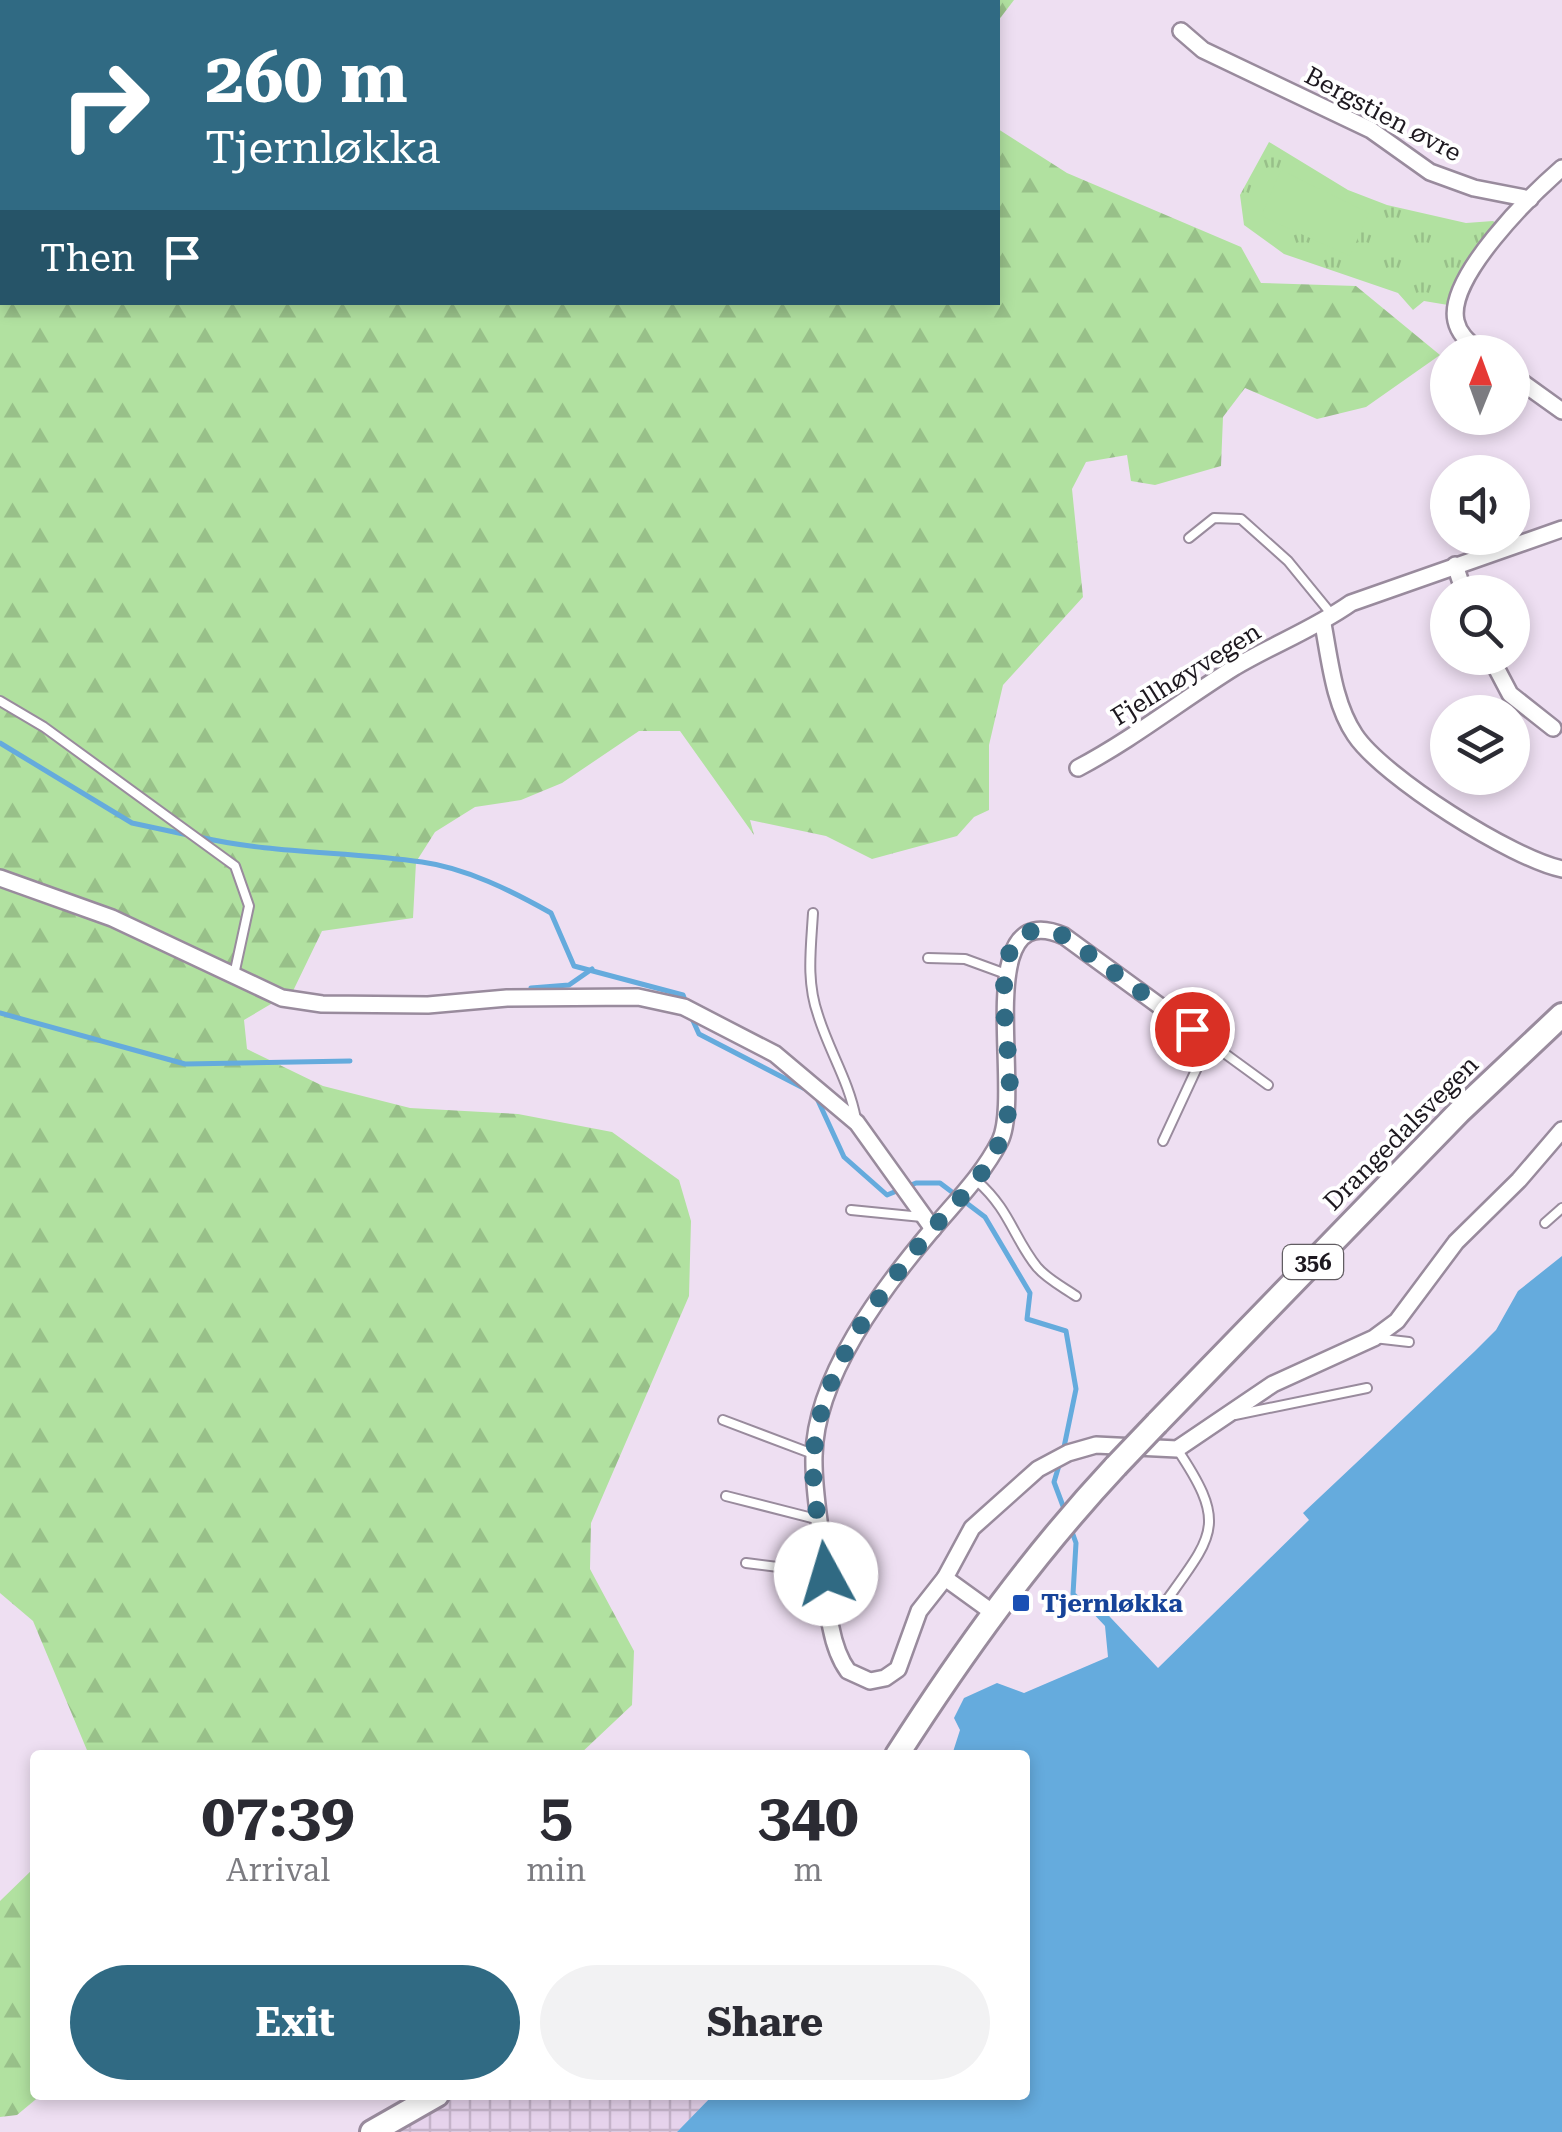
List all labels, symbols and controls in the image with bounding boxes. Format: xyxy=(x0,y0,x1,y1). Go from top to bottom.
text: 260 m xyxy=(205,37,408,119)
icon: right xyxy=(40,40,170,170)
street label: Bergstien øvre xyxy=(1300,61,1466,167)
text: Tjernløkka xyxy=(205,121,440,174)
icon: arrive xyxy=(155,230,210,285)
text: Then xyxy=(40,236,135,280)
north arrow xyxy=(1430,335,1530,435)
map controls xyxy=(1430,335,1530,795)
button: sound xyxy=(1430,455,1530,555)
button: search xyxy=(1430,575,1530,675)
street label: Fjellhøyvegen xyxy=(1106,617,1266,731)
button: layers xyxy=(1430,695,1530,795)
pin xyxy=(1150,987,1235,1072)
icon: arrive xyxy=(1165,1002,1220,1057)
street label: Drangedalsvegen xyxy=(1318,1050,1484,1216)
road number: 356 xyxy=(1283,1245,1343,1279)
position arrow xyxy=(774,1522,878,1626)
place label: Tjernløkka xyxy=(1041,1589,1183,1618)
marker: Tjernløkka xyxy=(1010,1592,1032,1614)
text: 07:39 xyxy=(201,1780,355,1851)
text: 5 xyxy=(539,1780,573,1851)
text: 340 xyxy=(758,1780,859,1851)
text: Arrival xyxy=(226,1851,330,1889)
text: min xyxy=(526,1851,586,1889)
text: m xyxy=(794,1851,823,1889)
button: Exit xyxy=(70,1965,520,2080)
button: Share xyxy=(540,1965,990,2080)

